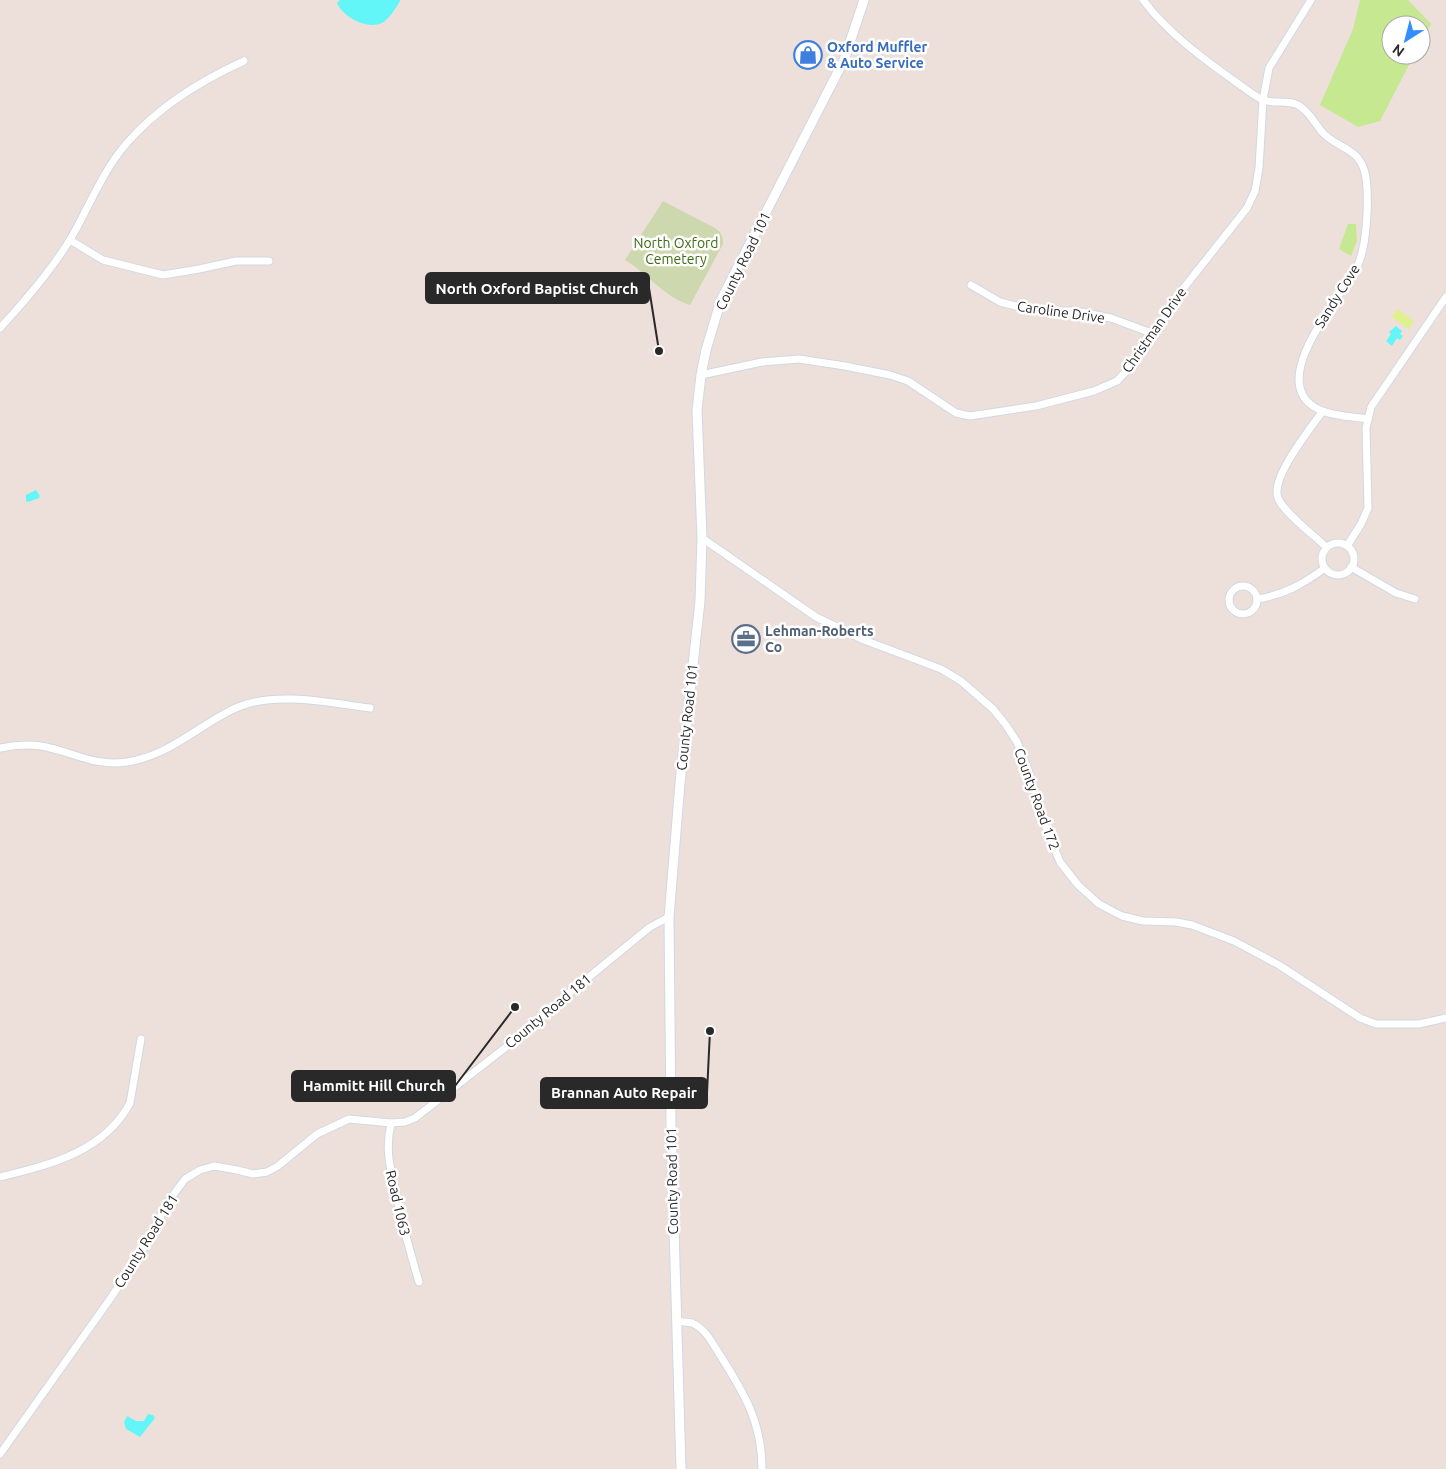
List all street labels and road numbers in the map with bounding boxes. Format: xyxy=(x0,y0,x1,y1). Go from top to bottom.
street label: County Road 101 xyxy=(712,209,774,313)
street label: Sandy Cove xyxy=(1311,261,1363,331)
street label: Christman Drive xyxy=(1119,284,1189,376)
street label: Caroline Drive xyxy=(1016,298,1106,326)
street label: County Road 101 xyxy=(673,663,701,771)
street label: County Road 172 xyxy=(1011,746,1063,852)
street label: County Road 181 xyxy=(502,970,594,1052)
street label: County Road 101 xyxy=(663,1127,681,1235)
street label: Road 1063 xyxy=(383,1169,413,1237)
street label: County Road 181 xyxy=(111,1191,181,1291)

